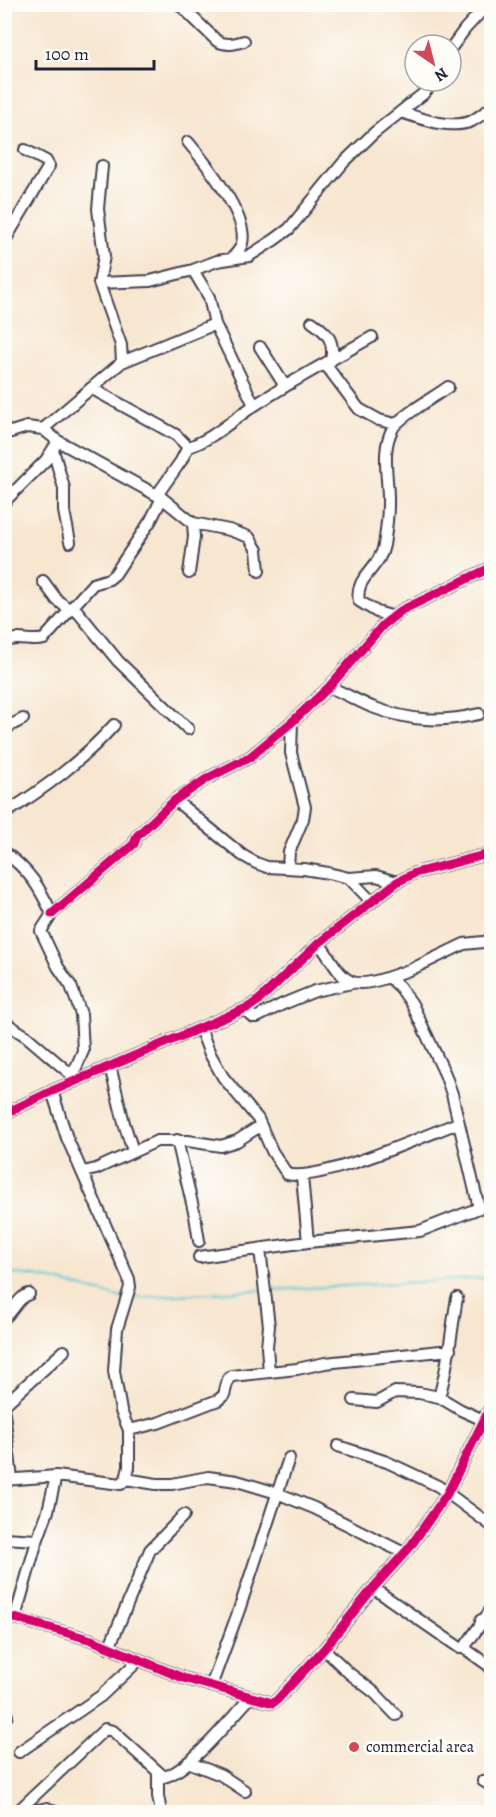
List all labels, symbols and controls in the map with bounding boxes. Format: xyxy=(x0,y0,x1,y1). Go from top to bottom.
scale bar xyxy=(36,33,154,71)
north arrow xyxy=(403,33,463,93)
text: 100 m xyxy=(45,42,89,66)
text: N xyxy=(430,62,452,87)
place label: commercial area xyxy=(366,1736,475,1758)
marker: commercial area xyxy=(347,1740,361,1754)

